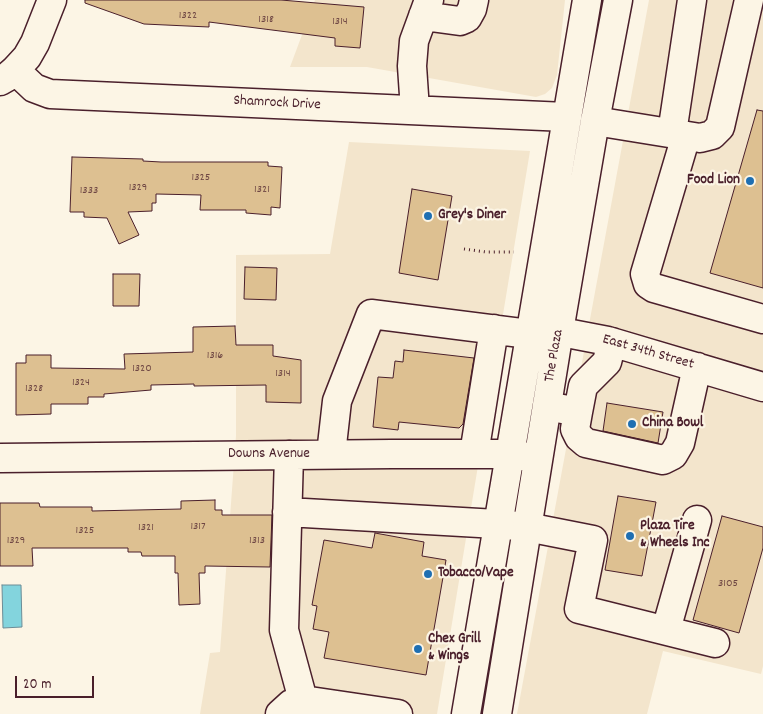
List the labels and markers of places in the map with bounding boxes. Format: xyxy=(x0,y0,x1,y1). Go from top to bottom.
place label: Food Lion xyxy=(687,172,740,190)
marker: Food Lion xyxy=(744,175,756,187)
place label: Grey's Diner xyxy=(438,207,506,225)
marker: Grey's Diner xyxy=(422,210,434,222)
place label: China Bowl xyxy=(642,415,703,433)
marker: China Bowl xyxy=(626,418,638,430)
place label: Plaza Tire & Wheels Inc xyxy=(640,518,710,553)
marker: Plaza Tire & Wheels Inc xyxy=(624,530,636,542)
place label: Tobacco/Vape xyxy=(438,565,514,583)
marker: Tobacco/Vape xyxy=(422,568,434,580)
place label: Chex Grill & Wings xyxy=(428,631,481,666)
marker: Chex Grill & Wings xyxy=(412,643,424,655)

